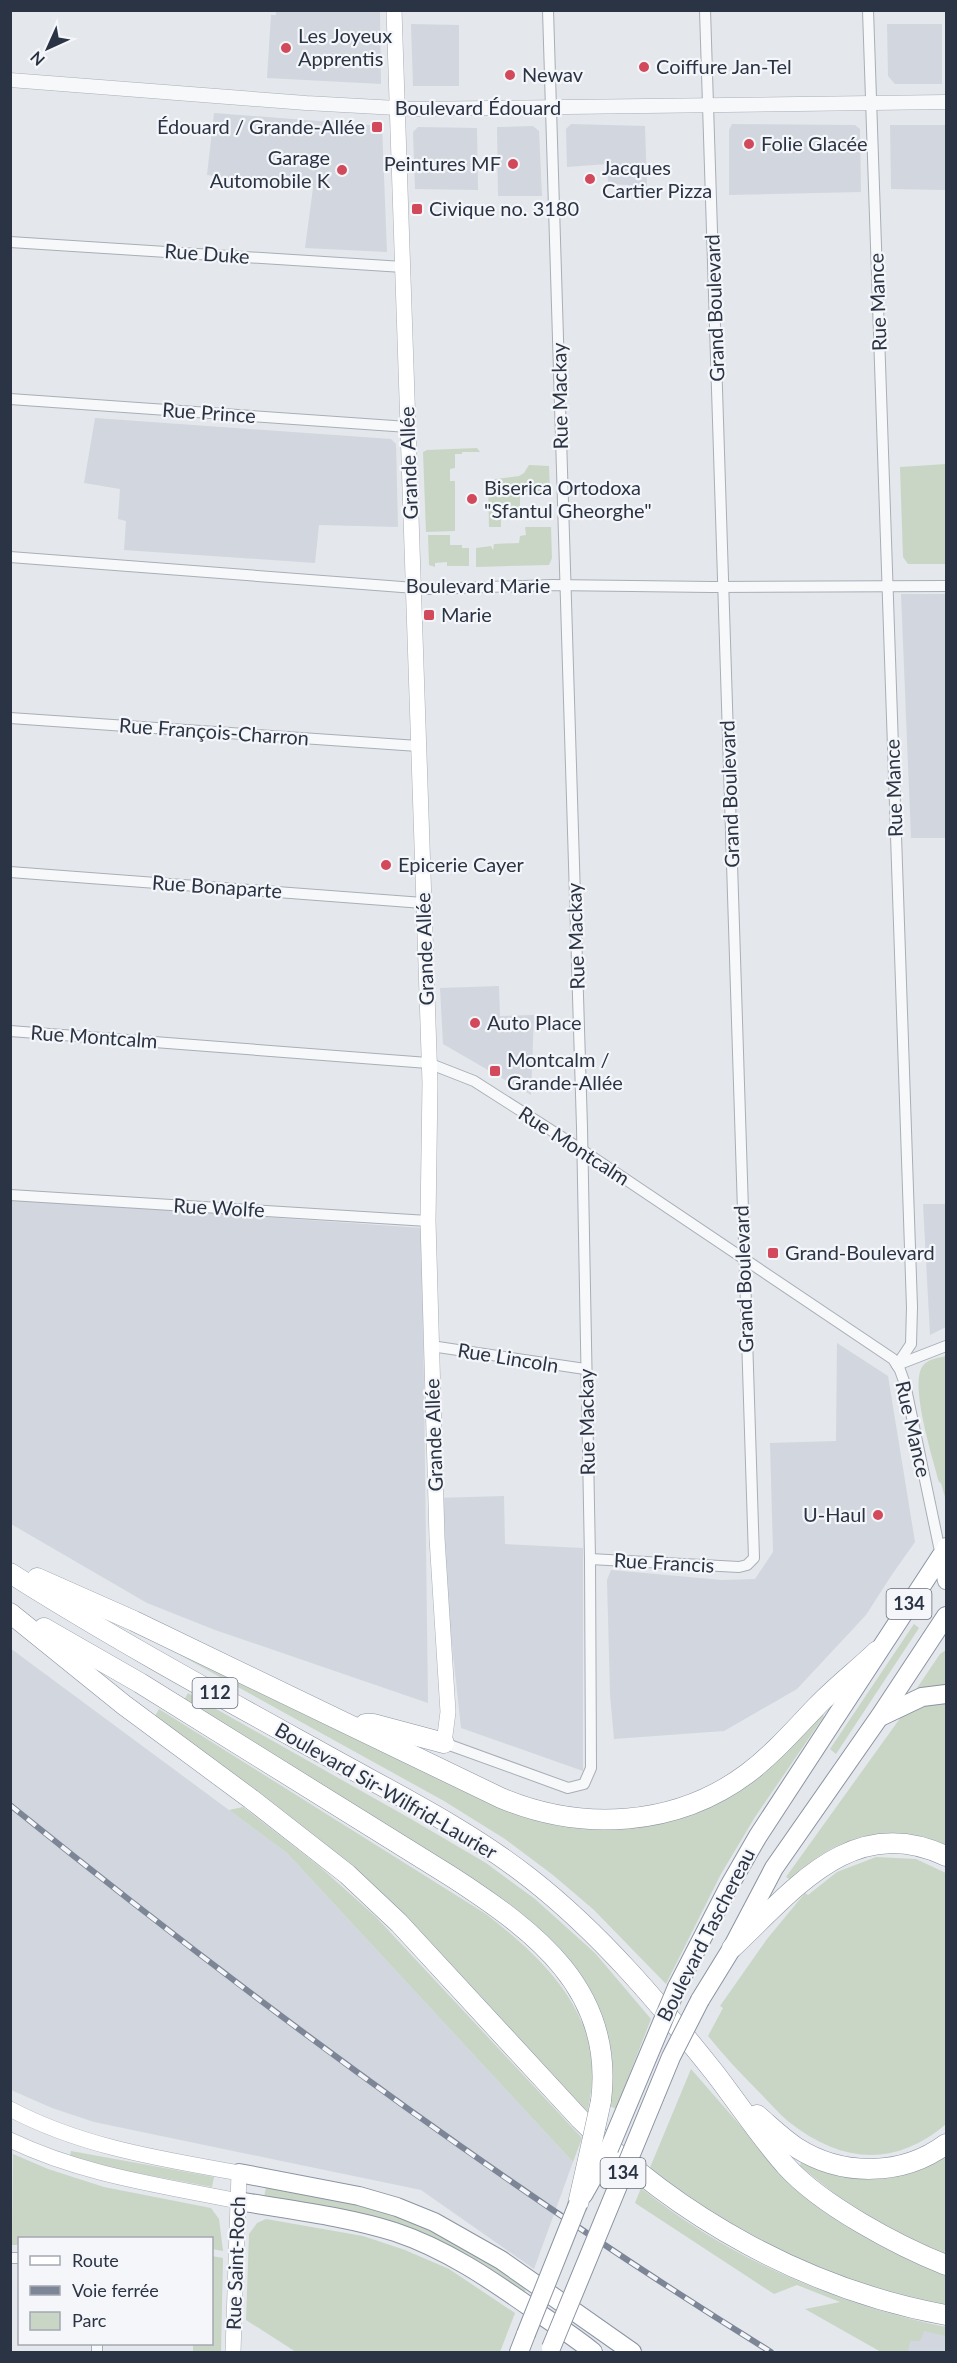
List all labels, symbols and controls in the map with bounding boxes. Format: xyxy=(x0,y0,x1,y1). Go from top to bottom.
north arrow xyxy=(18,18,78,78)
place label: Les Joyeux Apprentis xyxy=(298,23,392,70)
marker: Les Joyeux Apprentis xyxy=(279,41,293,55)
text: N xyxy=(26,48,48,70)
place label: Coiffure Jan-Tel xyxy=(656,54,792,78)
marker: Coiffure Jan-Tel xyxy=(637,60,651,74)
place label: Newav xyxy=(522,62,584,86)
marker: Newav xyxy=(503,68,517,82)
street label: Boulevard Édouard xyxy=(395,95,561,119)
place label: Édouard / Grande-Allée xyxy=(157,114,365,138)
marker: Édouard / Grande-Allée xyxy=(370,120,384,134)
place label: Folie Glacée xyxy=(761,131,868,155)
marker: Folie Glacée xyxy=(742,137,756,151)
place label: Garage Automobile K xyxy=(210,145,331,192)
place label: Peintures MF xyxy=(384,151,501,175)
place label: Jacques Cartier Pizza xyxy=(602,155,712,202)
marker: Peintures MF xyxy=(506,157,520,171)
marker: Garage Automobile K xyxy=(335,163,349,177)
marker: Jacques Cartier Pizza xyxy=(583,172,597,186)
place label: Civique no. 3180 xyxy=(429,196,579,220)
marker: Civique no. 3180 xyxy=(410,202,424,216)
street label: Grand Boulevard xyxy=(699,234,729,382)
street label: Rue Duke xyxy=(164,238,250,268)
street label: Rue Mance xyxy=(863,253,891,352)
street label: Rue Mackay xyxy=(546,342,572,450)
street label: Rue Prince xyxy=(161,397,257,427)
street label: Grande Allée xyxy=(394,406,422,520)
place label: Biserica Ortodoxa "Sfantul Gheorghe" xyxy=(484,475,652,522)
marker: Biserica Ortodoxa "Sfantul Gheorghe" xyxy=(465,492,479,506)
street label: Boulevard Marie xyxy=(406,573,550,597)
place label: Marie xyxy=(441,602,492,626)
marker: Marie xyxy=(422,608,436,622)
street label: Rue François-Charron xyxy=(118,712,310,750)
street label: Grand Boulevard xyxy=(714,720,744,868)
street label: Rue Mance xyxy=(879,739,907,838)
place label: Epicerie Cayer xyxy=(398,852,525,876)
marker: Epicerie Cayer xyxy=(379,858,393,872)
street label: Rue Bonaparte xyxy=(151,869,283,903)
street label: Rue Mackay xyxy=(561,882,589,990)
street label: Grande Allée xyxy=(410,892,438,1006)
place label: Auto Place xyxy=(487,1010,582,1034)
marker: Auto Place xyxy=(468,1016,482,1030)
street label: Rue Montcalm xyxy=(30,1020,158,1052)
place label: Montcalm / Grande-Allée xyxy=(507,1047,623,1094)
marker: Montcalm / Grande-Allée xyxy=(488,1064,502,1078)
street label: Rue Montcalm xyxy=(515,1100,634,1190)
street label: Rue Wolfe xyxy=(173,1193,265,1221)
street label: Grand Boulevard xyxy=(728,1205,758,1353)
place label: Grand-Boulevard xyxy=(785,1240,935,1264)
marker: Grand-Boulevard xyxy=(766,1246,780,1260)
street label: Rue Lincoln xyxy=(456,1337,560,1377)
street label: Rue Mackay xyxy=(573,1368,599,1476)
street label: Grande Allée xyxy=(419,1378,447,1492)
street label: Rue Mance xyxy=(891,1378,937,1479)
place label: U-Haul xyxy=(803,1502,866,1526)
marker: U-Haul xyxy=(871,1508,885,1522)
street label: Rue Francis xyxy=(613,1547,715,1577)
road number: 134 xyxy=(886,1589,932,1619)
road number: 112 xyxy=(192,1678,238,1708)
street label: Boulevard Sir-Wilfrid-Laurier xyxy=(271,1717,502,1864)
street label: Boulevard Taschereau xyxy=(651,1844,759,2025)
road number: 134 xyxy=(600,2158,646,2188)
street label: Rue Saint-Roch xyxy=(221,2196,249,2330)
legend xyxy=(18,2237,213,2345)
text: Route xyxy=(72,2249,119,2271)
text: Voie ferrée xyxy=(72,2279,159,2301)
text: Parc xyxy=(72,2309,107,2331)

